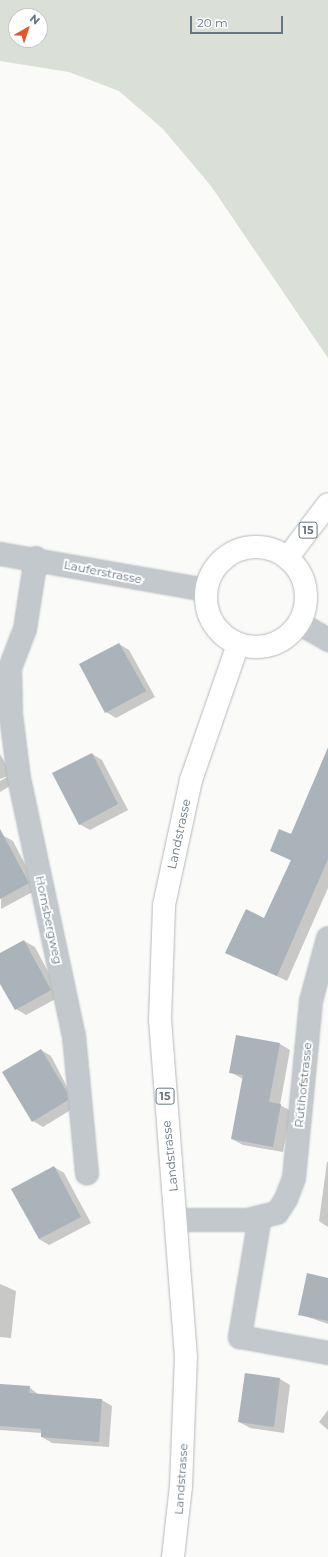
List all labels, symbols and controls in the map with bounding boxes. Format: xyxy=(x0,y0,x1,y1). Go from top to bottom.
north arrow xyxy=(8,8,48,48)
scale bar xyxy=(192,8,285,34)
text: N xyxy=(27,11,43,28)
text: 20 m xyxy=(197,15,228,30)
road number: 15 xyxy=(298,521,318,539)
street label: Lauferstrasse xyxy=(63,557,143,587)
street label: Landstrasse xyxy=(165,798,193,870)
street label: Hornsbergweg xyxy=(33,874,65,966)
street label: Rütihofstrasse xyxy=(291,1042,315,1128)
road number: 15 xyxy=(155,1087,175,1105)
street label: Landstrasse xyxy=(159,1120,181,1192)
street label: Landstrasse xyxy=(171,1443,191,1515)

